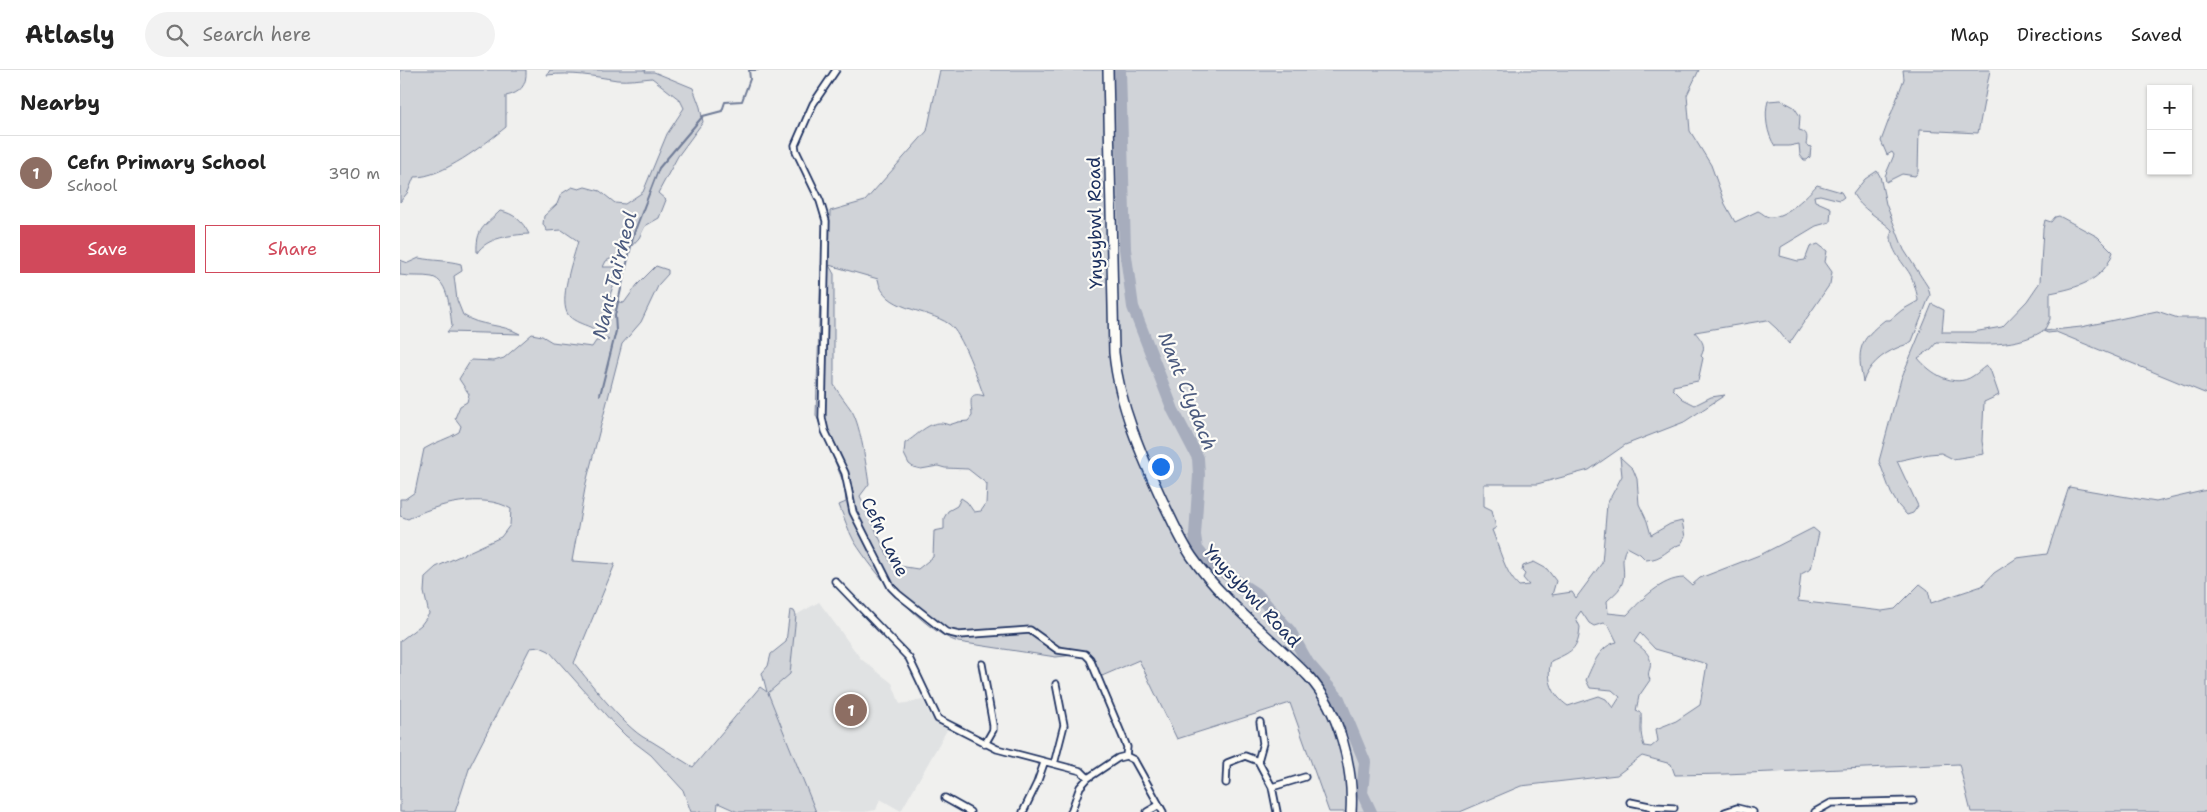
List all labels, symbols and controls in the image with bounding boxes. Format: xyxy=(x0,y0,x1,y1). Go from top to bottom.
search box xyxy=(145,12,495,57)
text: Atlasly xyxy=(25,19,115,51)
icon: search xyxy=(163,21,191,49)
text: Search here xyxy=(203,22,311,47)
text: Map xyxy=(1951,23,1989,47)
text: Directions xyxy=(2017,23,2103,47)
text: Saved xyxy=(2131,23,2182,47)
map controls xyxy=(2147,85,2192,175)
button: + xyxy=(2147,85,2192,130)
text: Nearby xyxy=(20,89,100,117)
button: − xyxy=(2147,130,2192,175)
text: Cefn Primary School xyxy=(67,150,266,175)
street label: Ynysybwl Road xyxy=(1082,157,1108,289)
text: 1 xyxy=(32,163,40,184)
text: 390 m xyxy=(328,163,380,184)
text: School xyxy=(67,175,117,196)
water label: Nant Tai'rheol xyxy=(587,209,642,342)
button: Save xyxy=(20,225,195,273)
button: Share xyxy=(205,225,380,273)
water label: Nant Clydach xyxy=(1152,328,1223,454)
your location xyxy=(1148,454,1174,480)
street label: Cefn Lane xyxy=(855,493,915,581)
street label: Ynysybwl Road xyxy=(1198,539,1306,653)
pin: 1 xyxy=(835,691,867,729)

